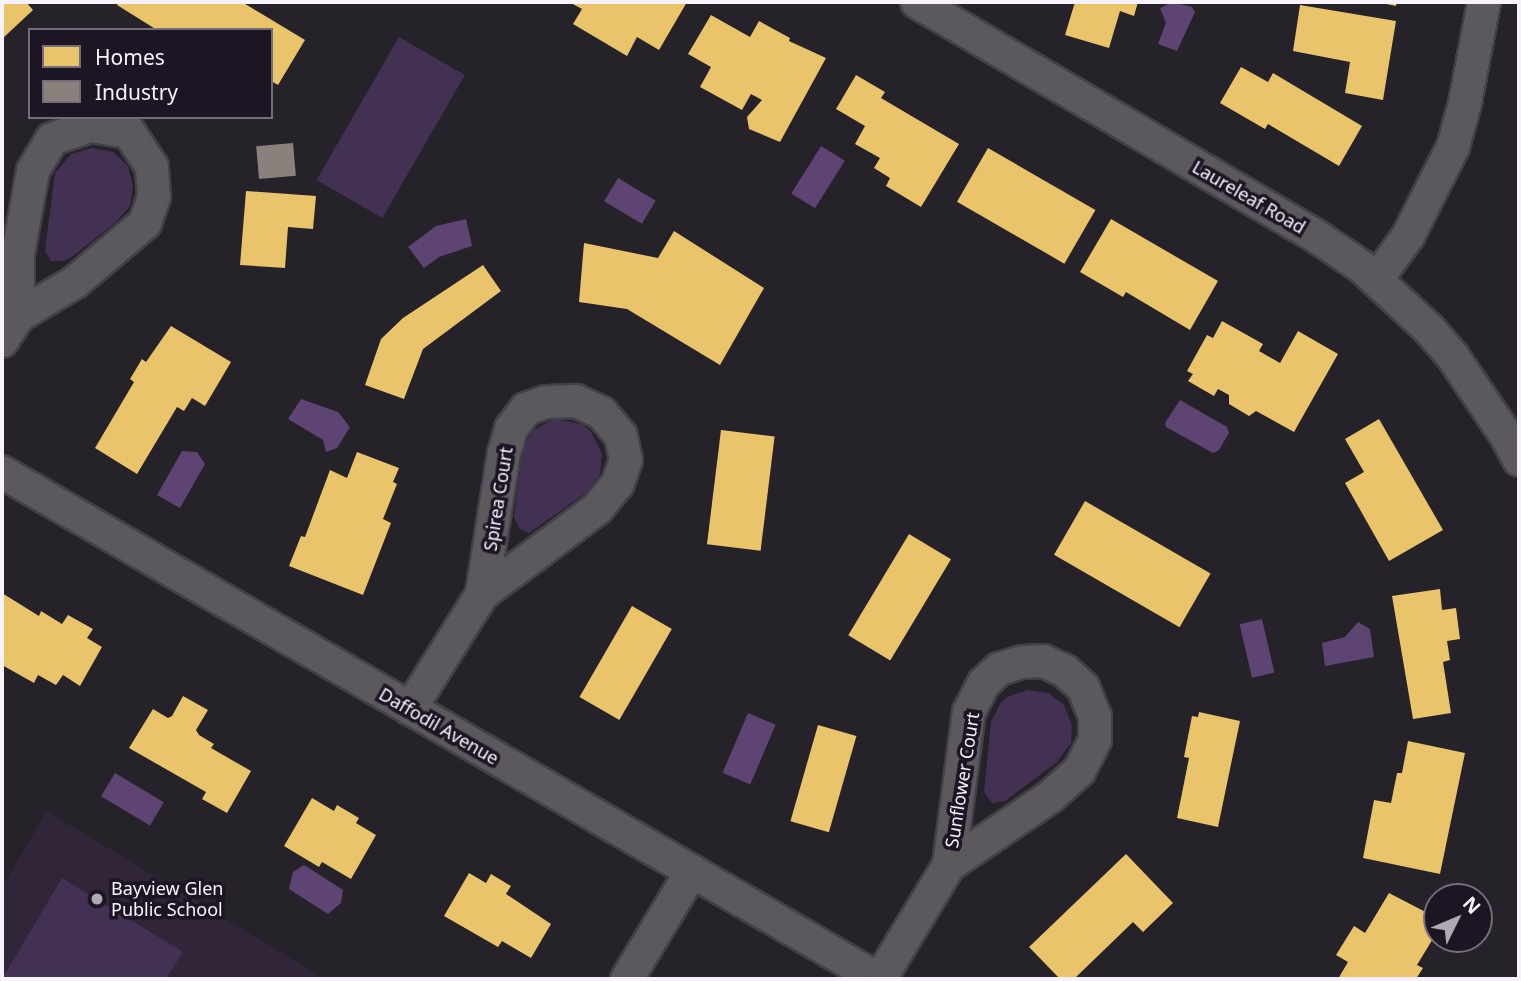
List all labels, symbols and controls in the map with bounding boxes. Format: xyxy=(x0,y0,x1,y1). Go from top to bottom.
legend xyxy=(28,28,273,119)
text: Homes xyxy=(95,43,165,71)
text: Industry xyxy=(95,78,178,106)
street label: Laureleaf Road xyxy=(1189,156,1309,238)
street label: Spirea Court xyxy=(479,445,517,553)
street label: Daffodil Avenue xyxy=(375,683,503,769)
street label: Sunflower Court xyxy=(941,711,983,849)
place label: Bayview Glen Public School xyxy=(111,878,223,920)
north arrow xyxy=(1423,883,1493,953)
marker: Bayview Glen Public School xyxy=(89,891,105,907)
text: N xyxy=(1457,891,1487,920)

